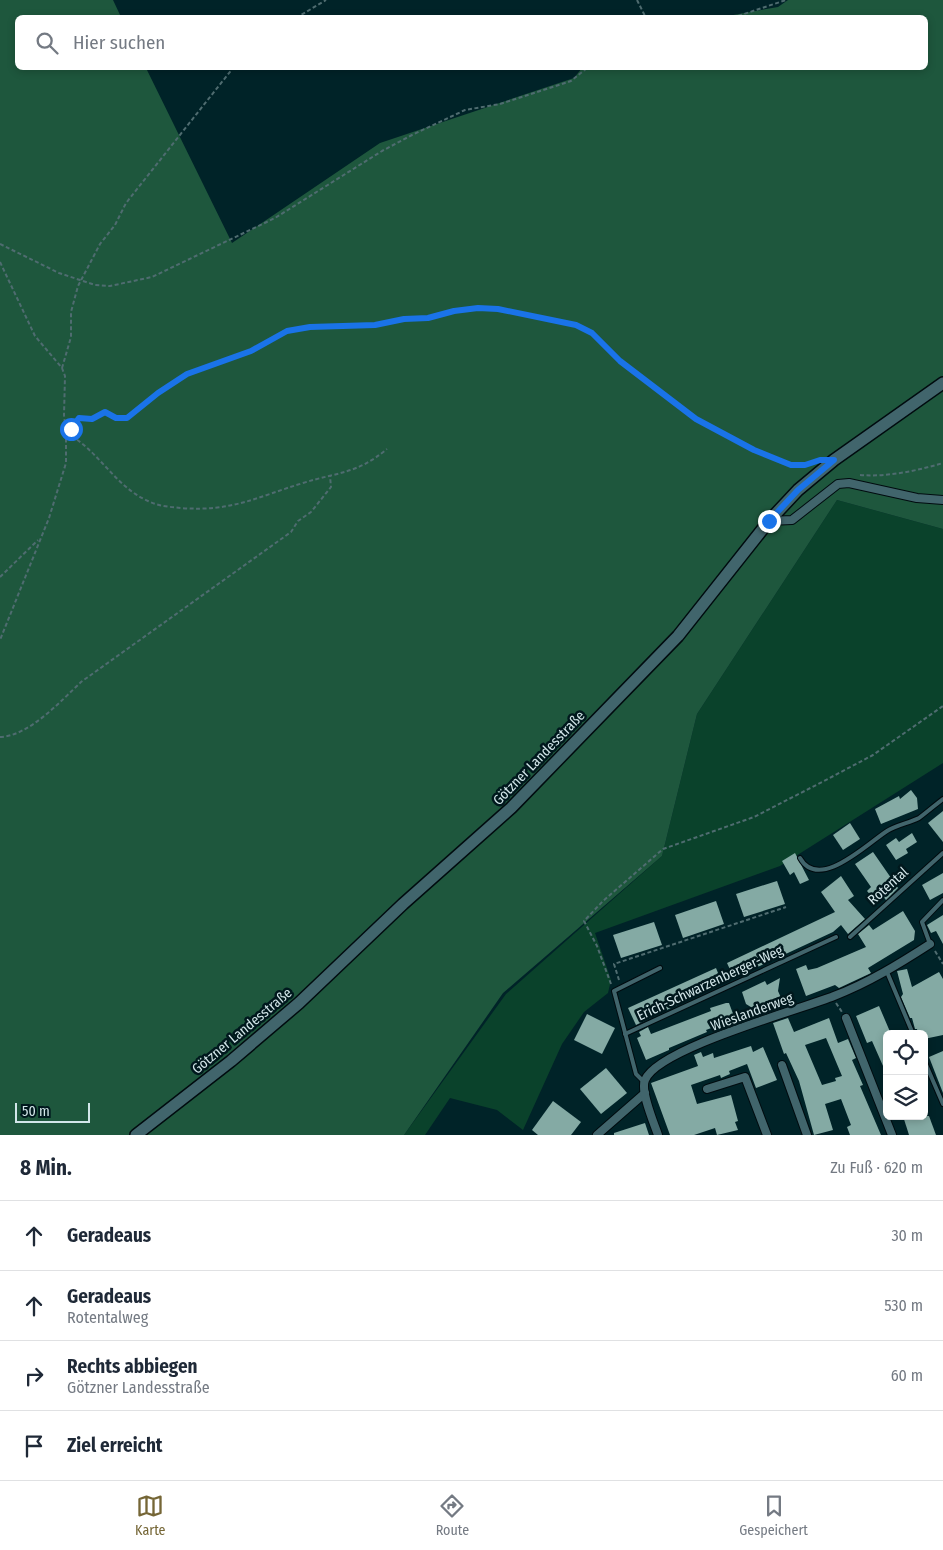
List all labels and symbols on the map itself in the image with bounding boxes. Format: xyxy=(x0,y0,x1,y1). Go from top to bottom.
route start xyxy=(60,418,83,441)
route end xyxy=(758,510,781,533)
street label: Götzner Landesstraße xyxy=(490,707,589,809)
street label: Rotental xyxy=(864,863,912,908)
street label: Erich-Schwarzenberger-Weg xyxy=(634,941,786,1024)
street label: Götzner Landesstraße xyxy=(189,984,295,1078)
street label: Wieslanderweg xyxy=(708,989,796,1035)
scale bar xyxy=(15,1100,90,1123)

